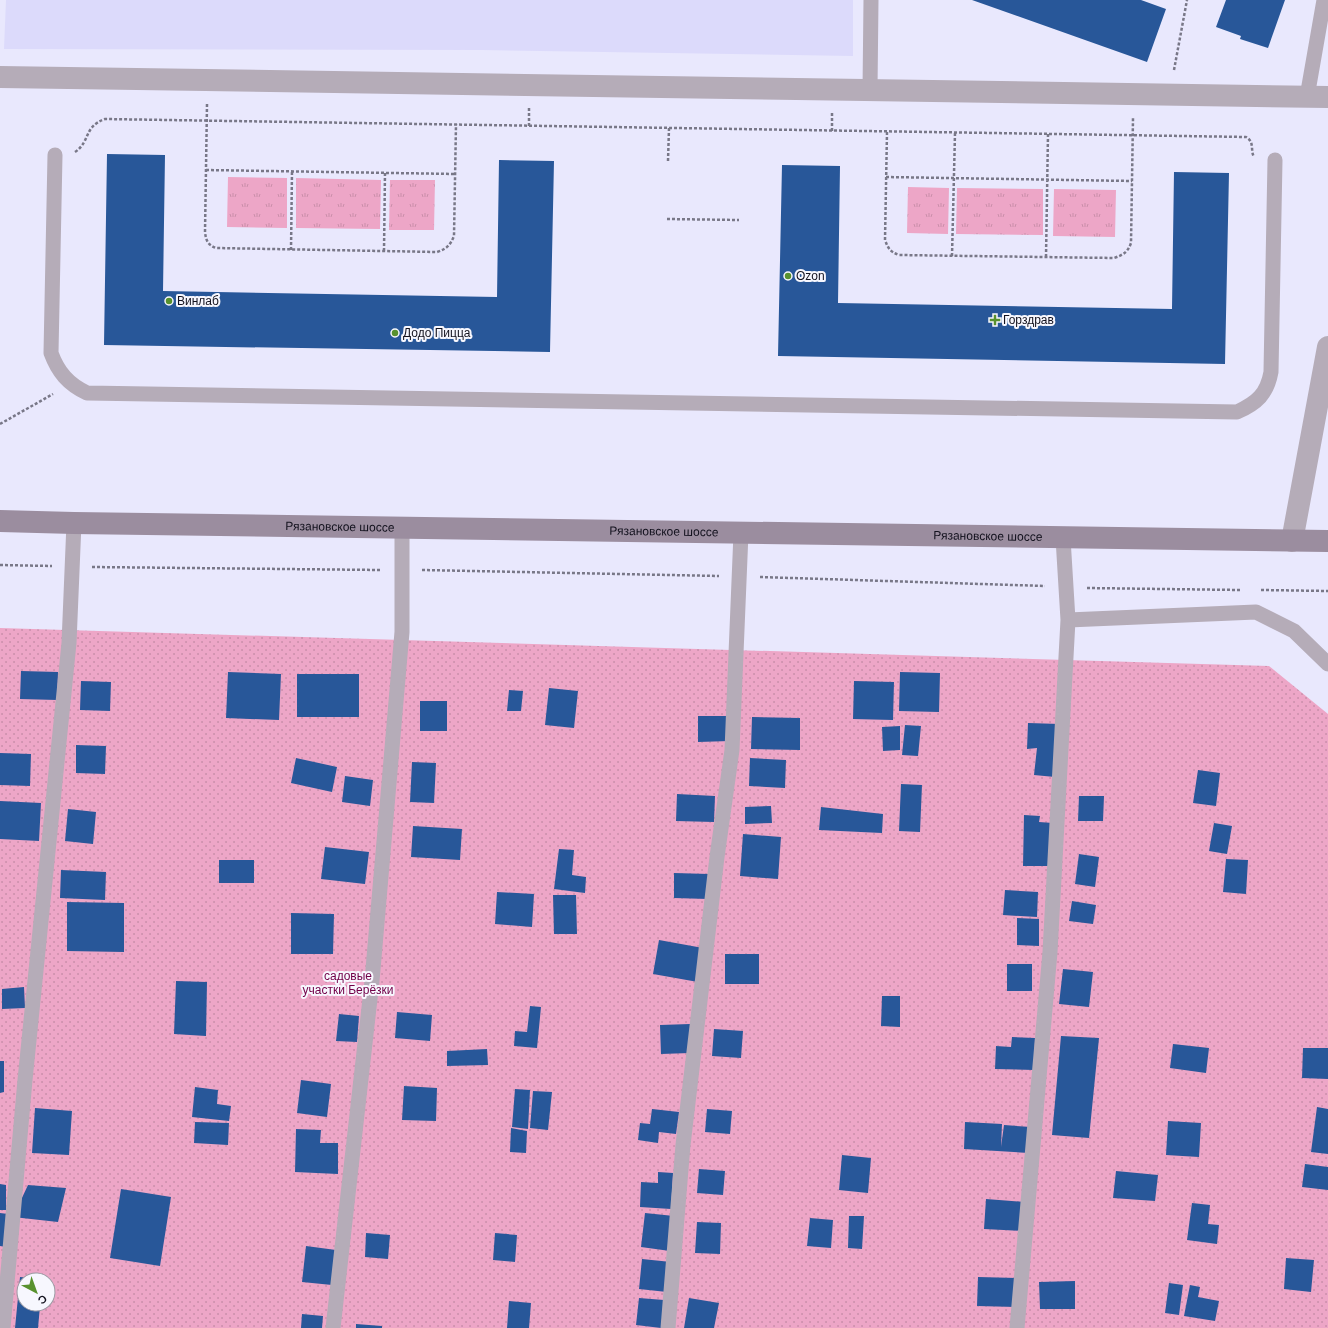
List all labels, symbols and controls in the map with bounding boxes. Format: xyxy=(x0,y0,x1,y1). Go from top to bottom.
place label: Ozon xyxy=(796,269,825,283)
marker: Ozon xyxy=(783,271,793,281)
place label: Винлаб xyxy=(177,294,219,308)
marker: Винлаб xyxy=(164,296,174,306)
place label: Горздрав xyxy=(1003,313,1054,327)
marker: Горздрав xyxy=(990,315,1000,325)
place label: Додо Пицца xyxy=(403,326,471,340)
marker: Додо Пицца xyxy=(390,328,400,338)
street label: Рязановское шоссе xyxy=(285,519,395,535)
street label: Рязановское шоссе xyxy=(609,524,719,539)
street label: Рязановское шоссе xyxy=(933,528,1043,544)
park label: садовые участки Берёзки xyxy=(302,969,394,997)
north arrow xyxy=(16,1272,56,1312)
text: С xyxy=(36,1292,49,1307)

